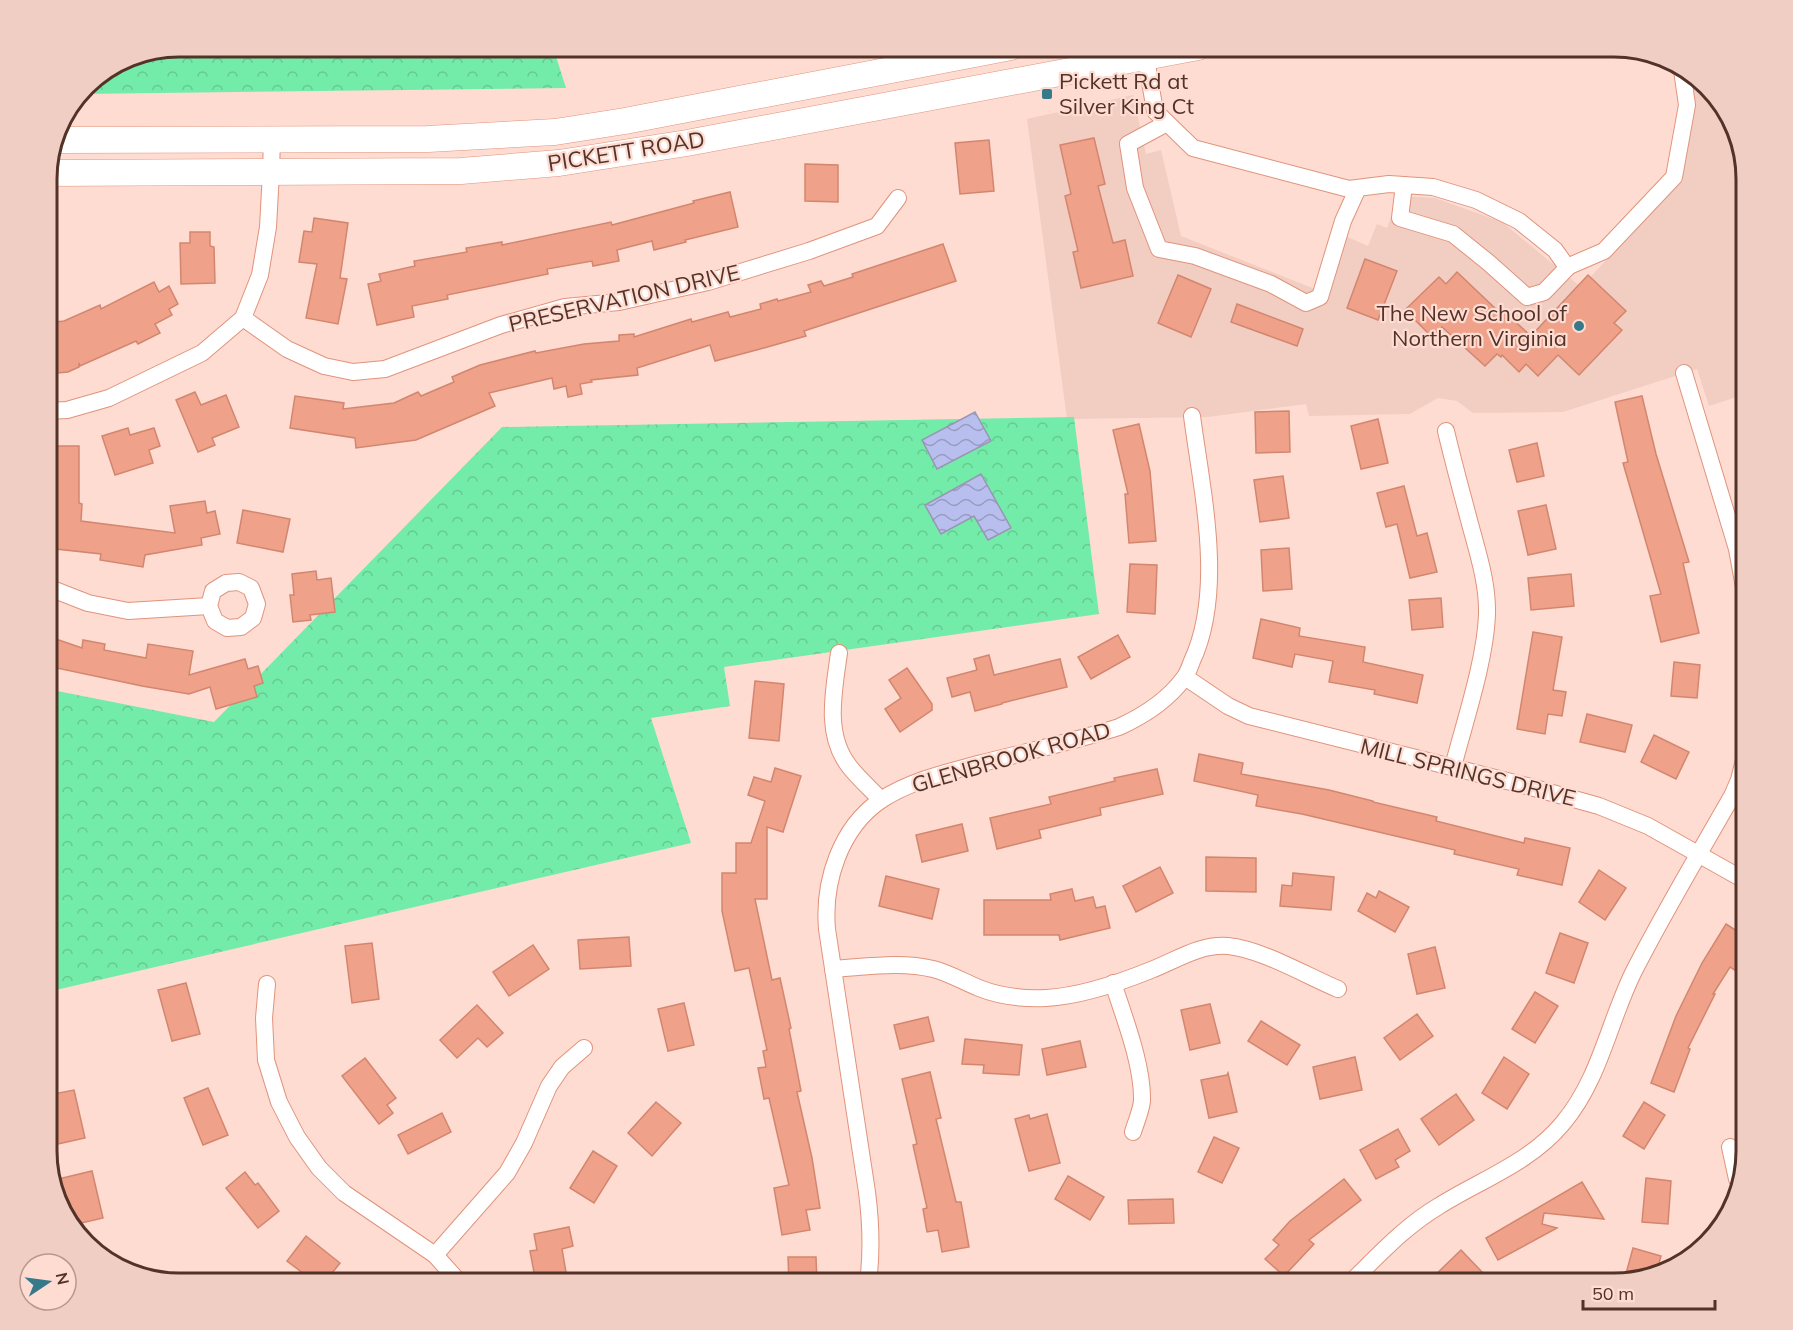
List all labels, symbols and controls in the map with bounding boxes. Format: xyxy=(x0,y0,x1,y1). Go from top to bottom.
place label: Pickett Rd at Silver King Ct xyxy=(1059,67,1194,120)
marker: Pickett Rd at Silver King Ct xyxy=(1040,87,1054,101)
street label: PICKETT ROAD xyxy=(545,125,707,177)
street label: PRESERVATION DRIVE xyxy=(506,258,742,338)
place label: The New School of Northern Virginia xyxy=(1377,299,1568,352)
marker: The New School of Northern Virginia xyxy=(1572,319,1586,333)
street label: GLENBROOK ROAD xyxy=(908,715,1114,799)
street label: MILL SPRINGS DRIVE xyxy=(1357,732,1579,812)
north arrow xyxy=(18,1252,78,1312)
text: N xyxy=(52,1270,74,1287)
scale bar xyxy=(1583,1273,1715,1311)
text: 50 m xyxy=(1592,1282,1634,1305)

